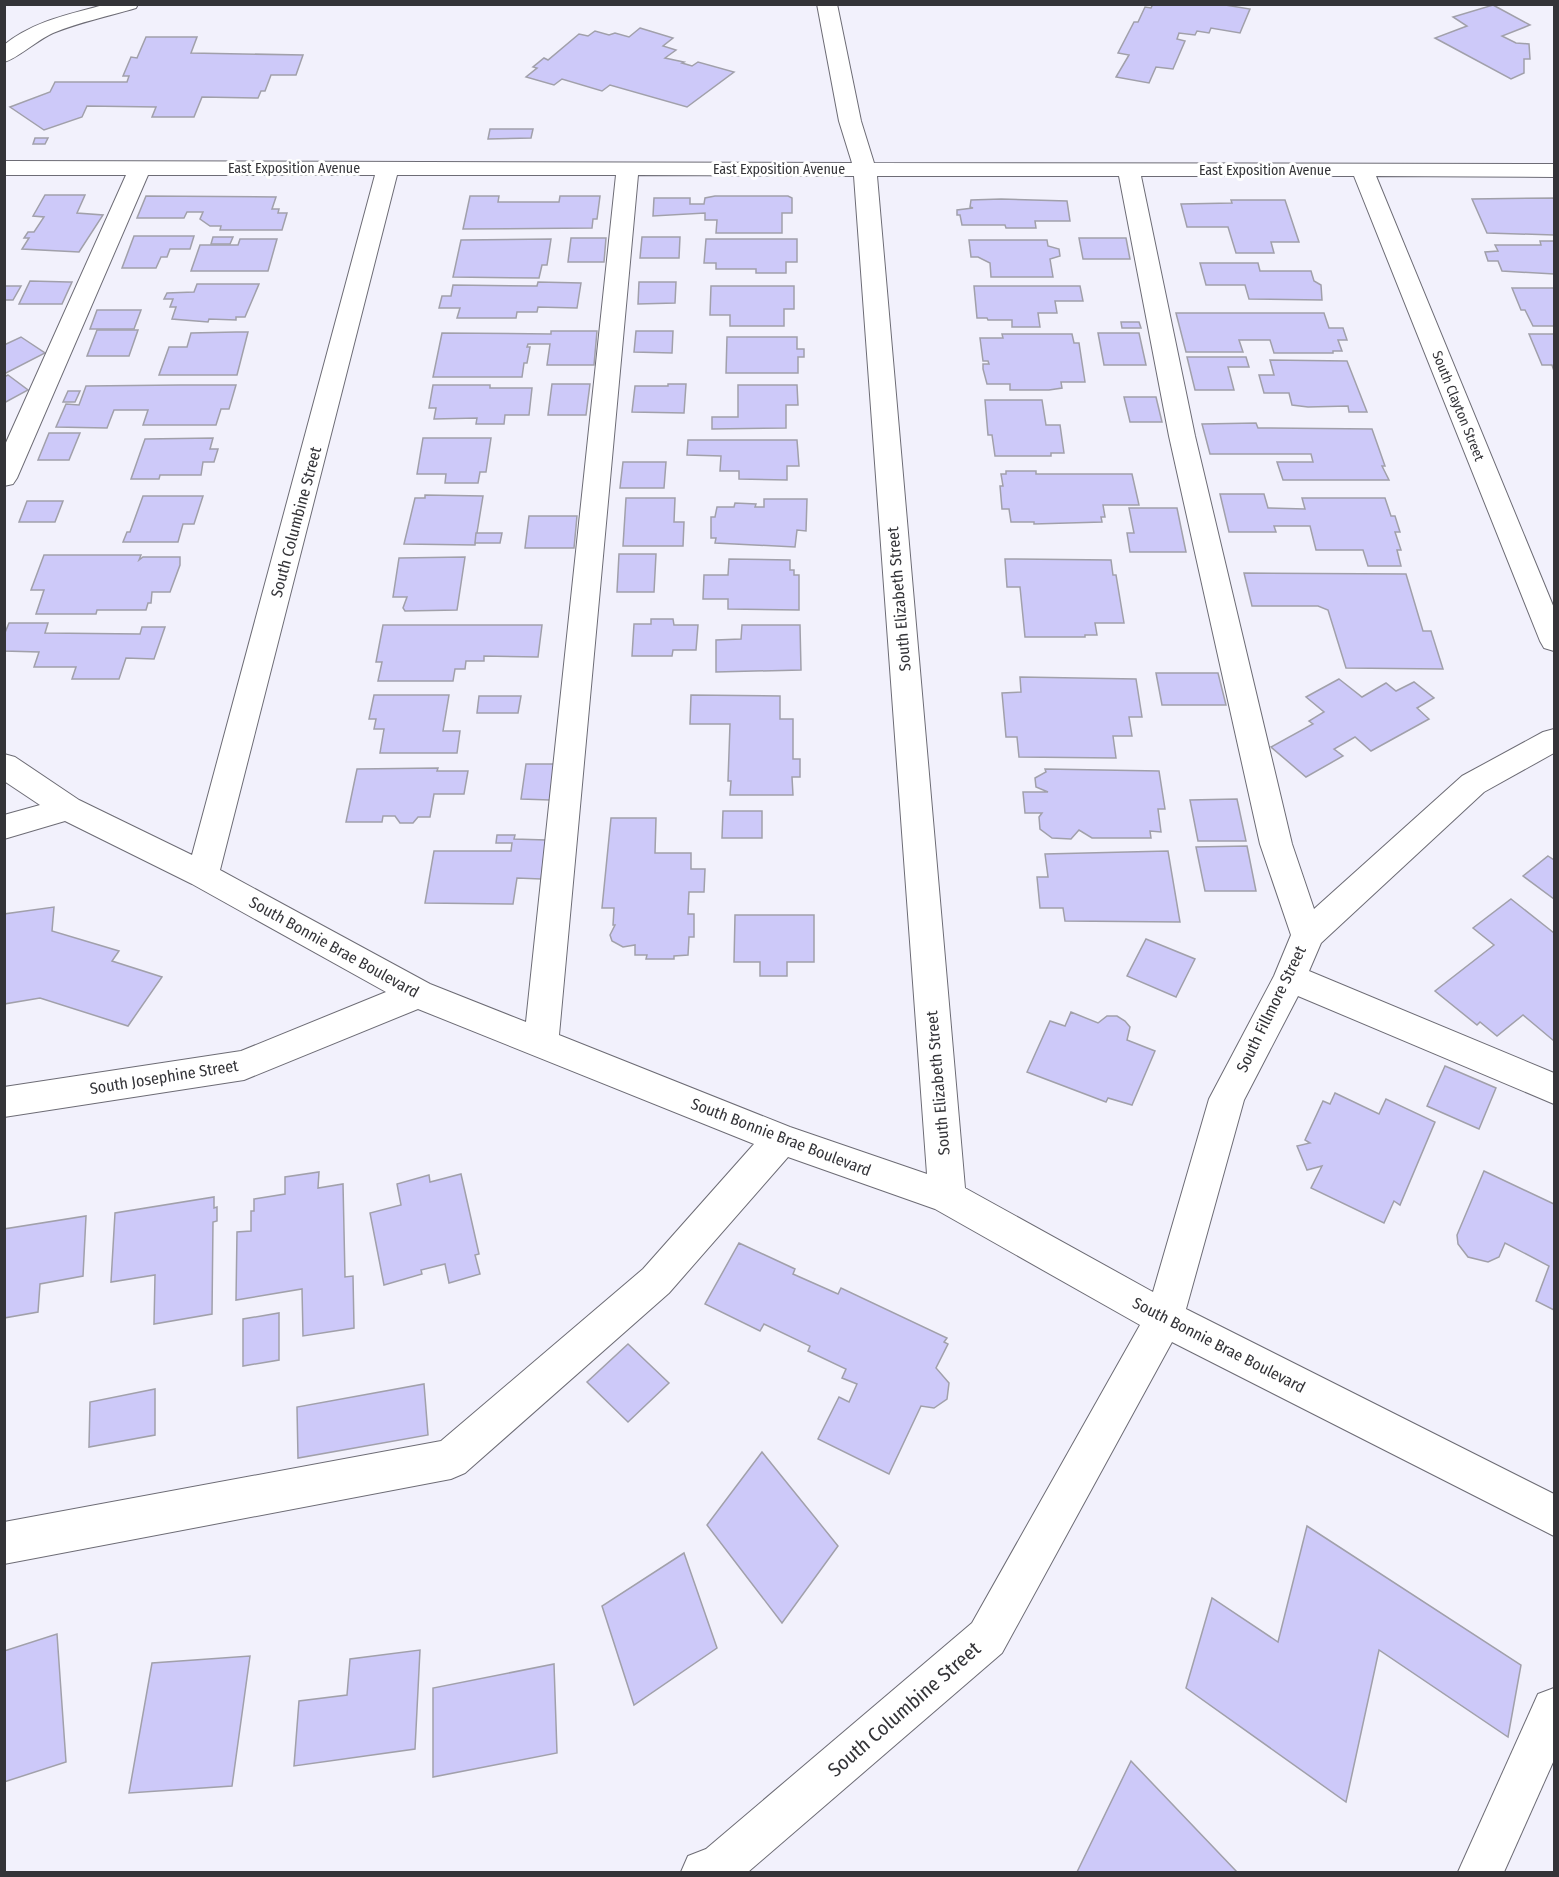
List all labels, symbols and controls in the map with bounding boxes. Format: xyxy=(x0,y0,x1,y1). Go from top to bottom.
street label: East Exposition Avenue xyxy=(228,160,360,177)
street label: East Exposition Avenue xyxy=(713,161,845,178)
street label: East Exposition Avenue xyxy=(1199,162,1331,179)
street label: South Clayton Street xyxy=(1428,348,1488,464)
street label: South Columbine Street xyxy=(267,444,325,599)
street label: South Elizabeth Street xyxy=(883,525,915,672)
street label: South Bonnie Brae Boulevard xyxy=(246,892,422,1002)
street label: South Fillmore Street xyxy=(1232,942,1310,1075)
street label: South Elizabeth Street xyxy=(922,1009,954,1156)
street label: South Josephine Street xyxy=(88,1056,240,1098)
street label: South Bonnie Brae Boulevard xyxy=(688,1094,874,1180)
street label: South Bonnie Brae Boulevard xyxy=(1130,1293,1308,1397)
street label: South Columbine Street xyxy=(823,1636,985,1782)

